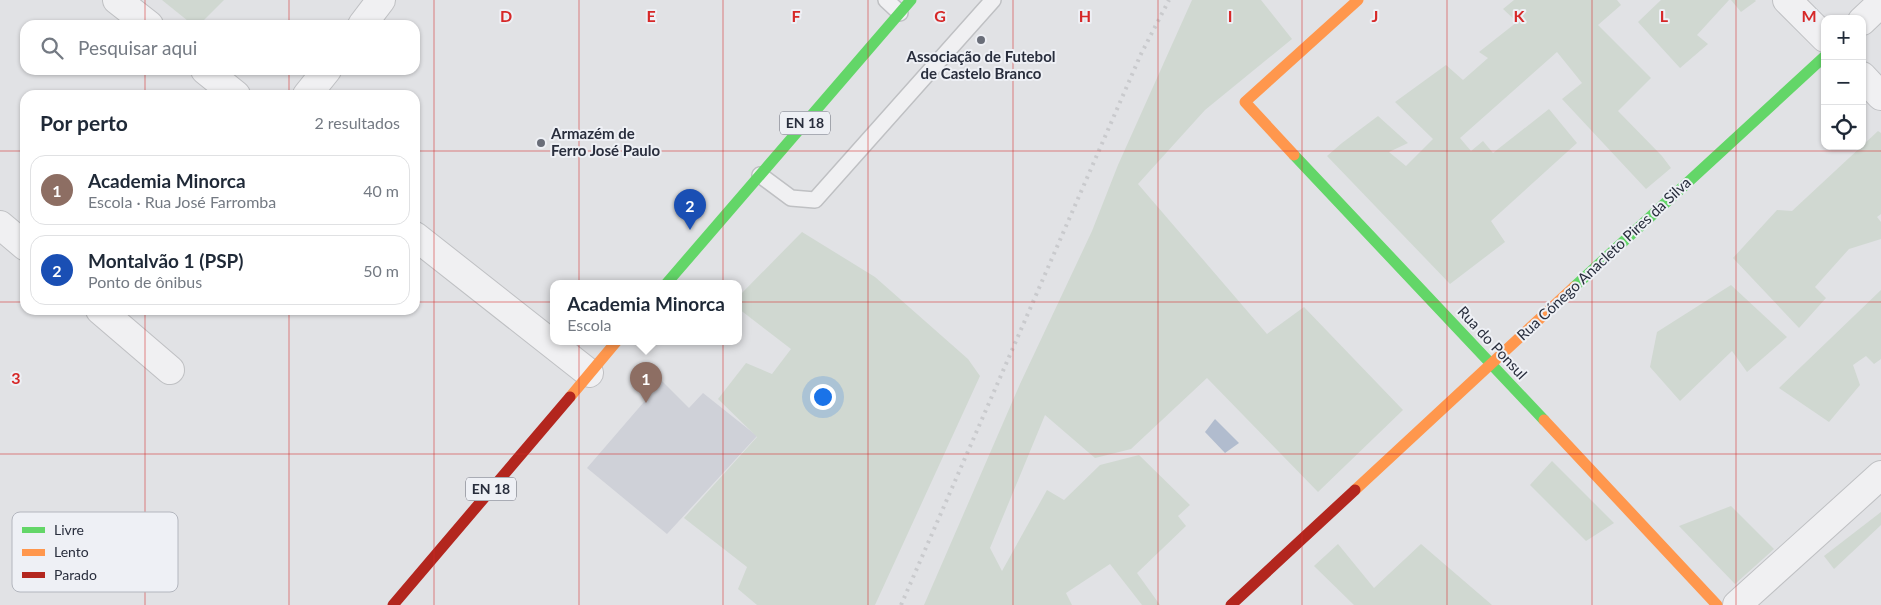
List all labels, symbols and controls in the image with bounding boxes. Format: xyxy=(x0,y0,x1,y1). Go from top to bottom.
text: D xyxy=(500,6,512,25)
text: E xyxy=(646,6,656,25)
text: F xyxy=(791,6,801,25)
text: G xyxy=(934,6,946,25)
text: H xyxy=(1079,6,1091,25)
text: I xyxy=(1228,6,1232,25)
text: J xyxy=(1372,6,1378,25)
text: K xyxy=(1514,6,1526,25)
text: L xyxy=(1660,6,1669,25)
text: M xyxy=(1801,6,1817,25)
map controls xyxy=(1821,15,1866,150)
button: + xyxy=(1821,15,1866,60)
search box xyxy=(20,20,420,75)
icon: search xyxy=(38,34,66,62)
marker: Associação de Futebol de Castelo Branco xyxy=(975,34,987,46)
text: Pesquisar aqui xyxy=(78,36,197,59)
place label: Associação de Futebol de Castelo Branco xyxy=(906,47,1055,82)
button: − xyxy=(1821,60,1866,105)
button: locate xyxy=(1821,105,1866,150)
text: Por perto xyxy=(40,110,128,135)
road number: EN 18 xyxy=(780,112,830,134)
text: 2 resultados xyxy=(314,113,400,132)
place label: Armazém de Ferro José Paulo xyxy=(550,124,661,159)
marker: Armazém de Ferro José Paulo xyxy=(535,137,547,149)
text: Academia Minorca xyxy=(88,169,246,192)
street label: Rua Cónego Anacleto Pires da Silva xyxy=(1513,173,1694,344)
text: 1 xyxy=(52,181,62,200)
text: 40 m xyxy=(363,181,399,200)
pin: 2 xyxy=(674,189,706,230)
text: Escola · Rua José Farromba xyxy=(88,192,276,211)
text: Montalvão 1 (PSP) xyxy=(88,249,244,272)
text: 2 xyxy=(52,261,62,280)
text: 50 m xyxy=(363,261,399,280)
text: Ponto de ônibus xyxy=(88,272,202,291)
popup xyxy=(550,280,742,345)
text: Academia Minorca xyxy=(567,292,725,315)
street label: Rua do Ponsul xyxy=(1454,302,1531,383)
text: Escola xyxy=(567,315,612,334)
pin: 1 xyxy=(630,362,662,403)
text: 3 xyxy=(11,368,21,387)
your location xyxy=(810,384,836,410)
road number: EN 18 xyxy=(466,478,516,500)
legend xyxy=(12,512,178,592)
text: Livre xyxy=(54,521,84,538)
text: Lento xyxy=(54,543,89,560)
text: Parado xyxy=(54,566,97,583)

